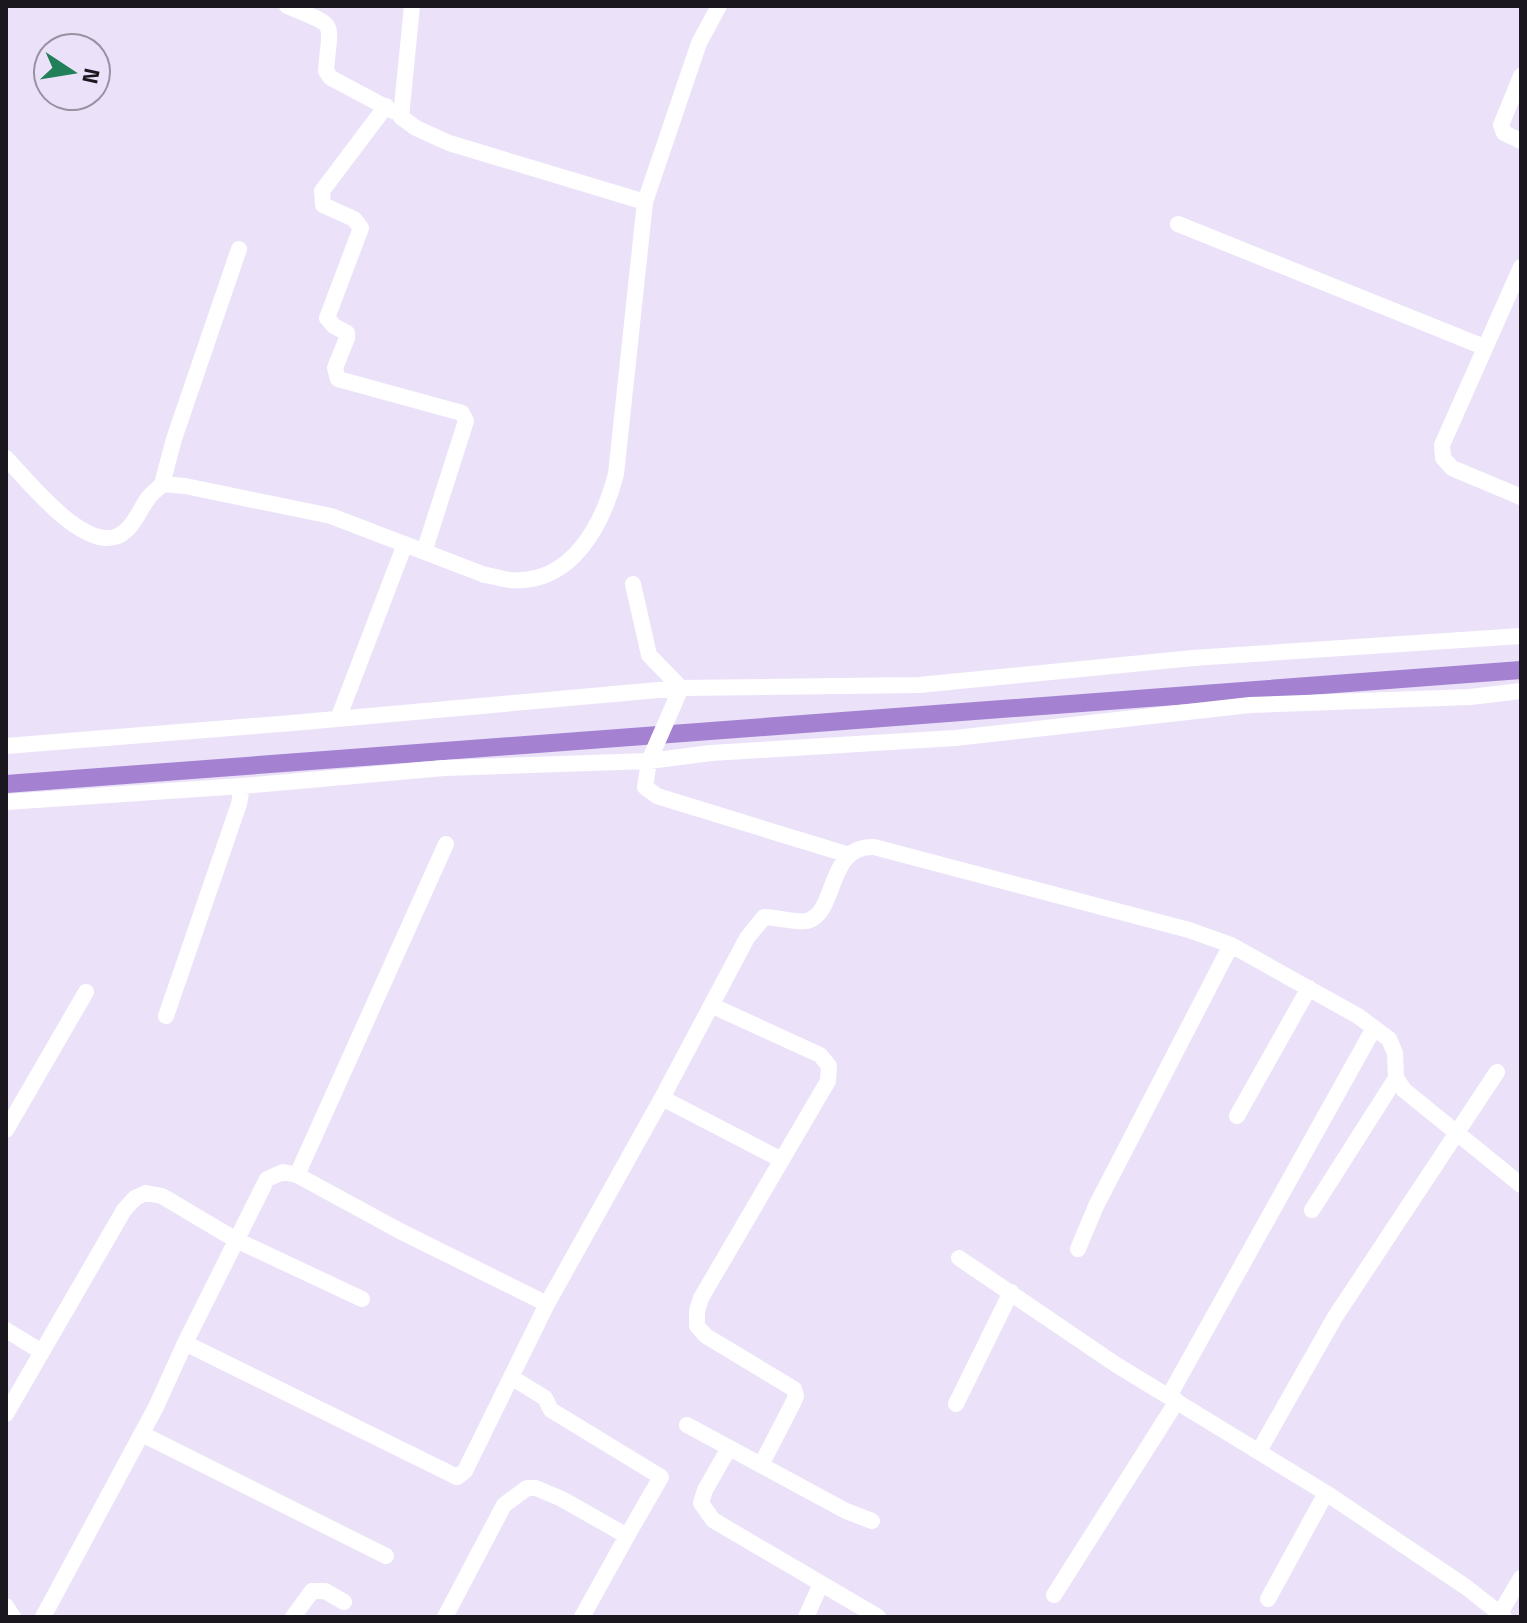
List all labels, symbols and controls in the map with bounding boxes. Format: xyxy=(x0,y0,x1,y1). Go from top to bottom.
north arrow xyxy=(32,32,112,112)
text: N xyxy=(73,65,110,87)

